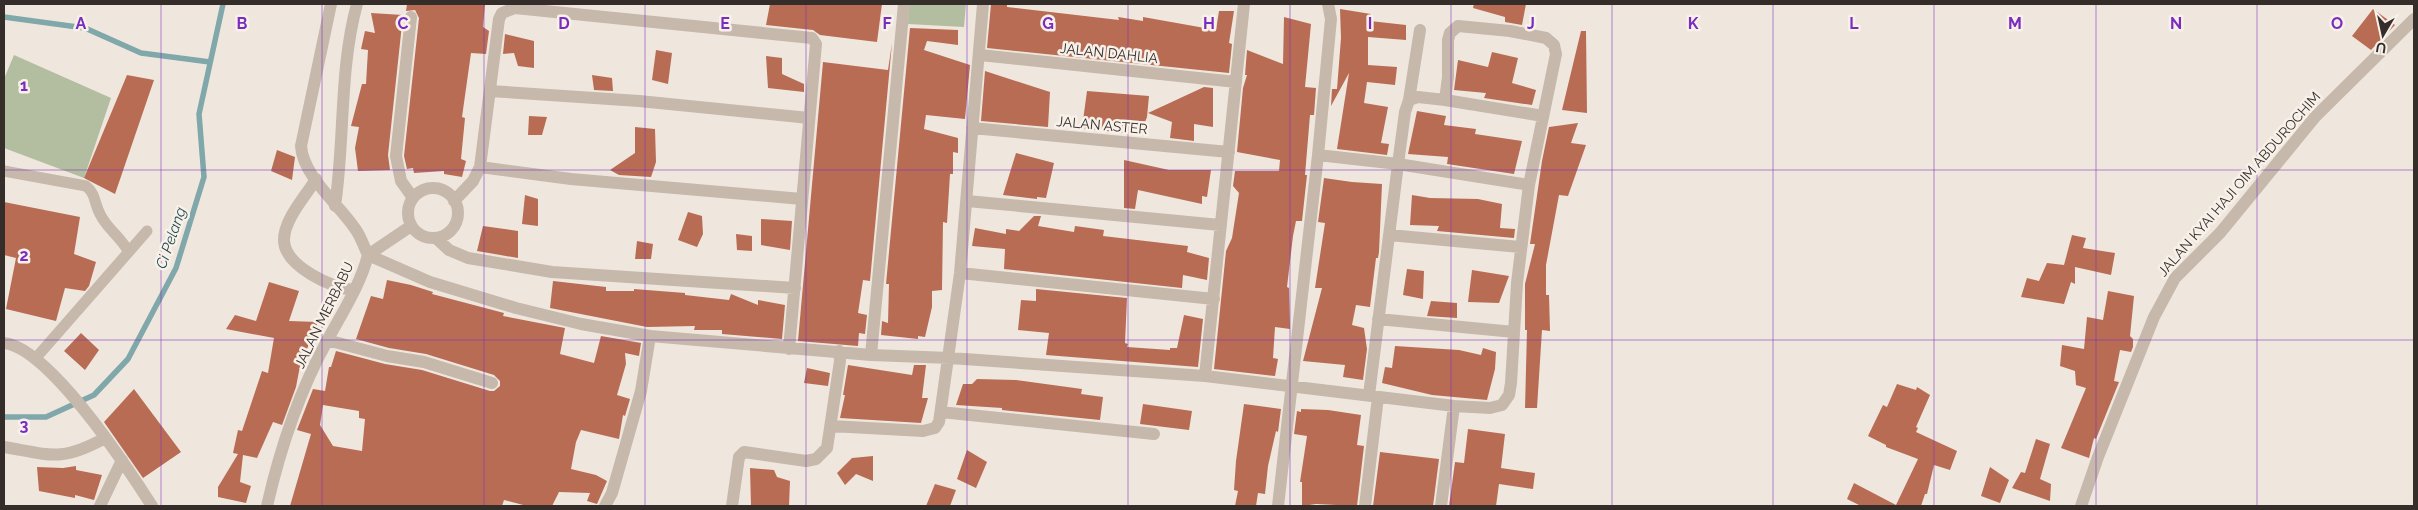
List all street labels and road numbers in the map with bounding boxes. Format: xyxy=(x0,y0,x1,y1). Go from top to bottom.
street label: JALAN DAHLIA xyxy=(1059,40,1159,66)
street label: JALAN KYAI HAJI OIM ABDUROCHIM xyxy=(2155,88,2323,280)
street label: JALAN ASTER xyxy=(1056,113,1148,137)
street label: JALAN MERBABU xyxy=(291,259,357,371)

